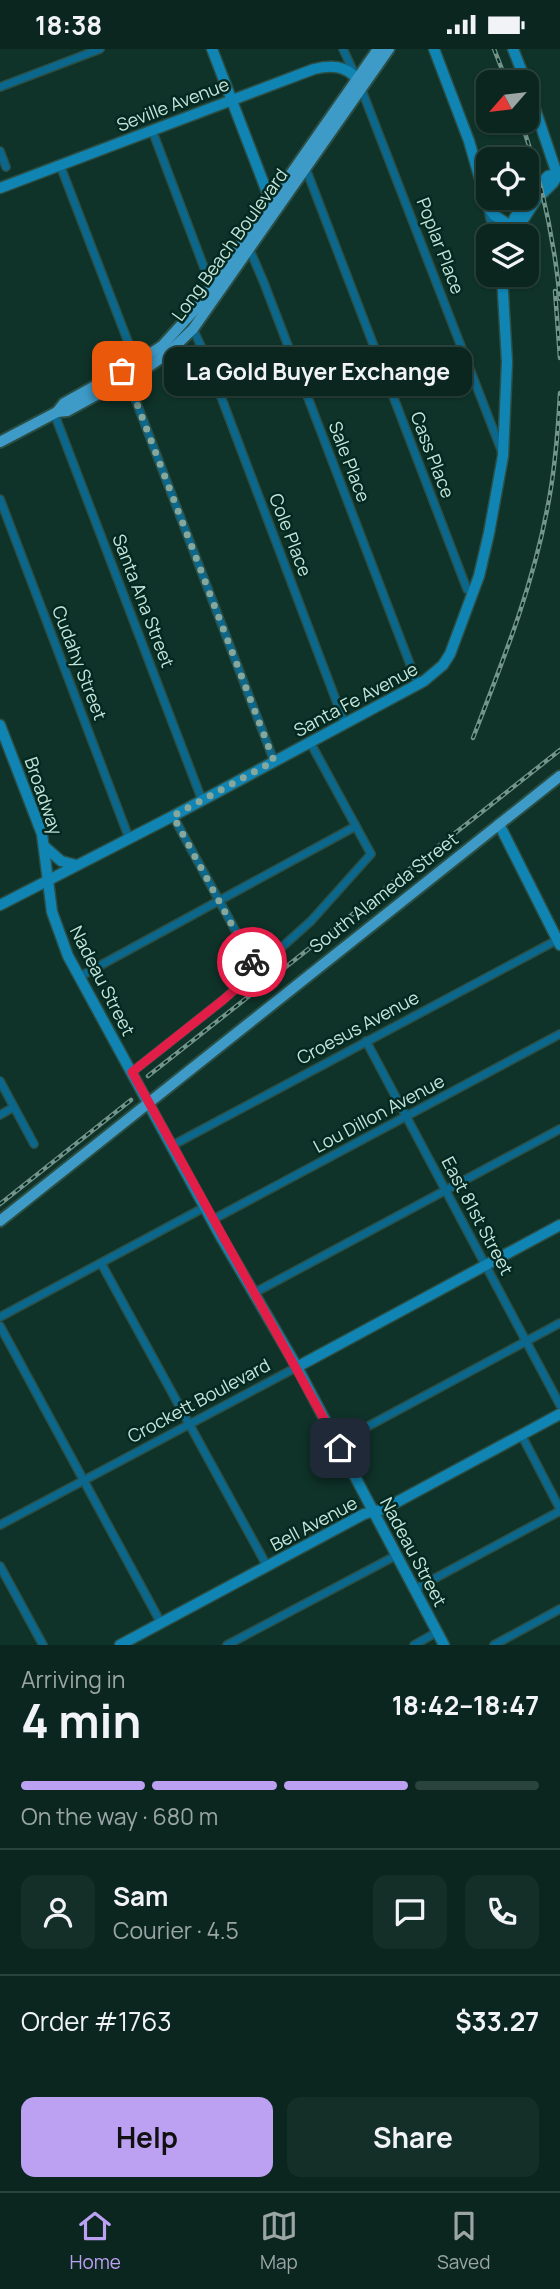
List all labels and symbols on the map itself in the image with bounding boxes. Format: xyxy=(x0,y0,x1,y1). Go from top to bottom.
north arrow xyxy=(476,70,539,133)
street label: Seville Avenue xyxy=(113,72,232,137)
street label: Long Beach Boulevard xyxy=(166,163,293,325)
street label: Poplar Place xyxy=(412,194,470,297)
pin xyxy=(92,341,152,401)
callout: La Gold Buyer Exchange xyxy=(164,347,472,395)
street label: Cass Place xyxy=(405,408,460,501)
street label: Sale Place xyxy=(324,418,376,505)
street label: Cole Place xyxy=(264,490,318,580)
street label: Santa Ana Street xyxy=(107,530,180,671)
street label: Cudahy Street xyxy=(47,602,113,723)
street label: Santa Fe Avenue xyxy=(289,656,422,742)
street label: Broadway xyxy=(19,754,69,838)
street label: South Alameda Street xyxy=(304,827,463,958)
street label: Nadeau Street xyxy=(65,921,141,1040)
courier xyxy=(217,927,287,997)
street label: Croesus Avenue xyxy=(292,985,423,1069)
street label: Lou Dillon Avenue xyxy=(309,1068,448,1158)
street label: East 81st Street xyxy=(437,1152,519,1279)
street label: Crockett Boulevard xyxy=(123,1352,274,1448)
pin xyxy=(310,1418,370,1478)
street label: Bell Avenue xyxy=(266,1490,361,1556)
street label: Nadeau Street xyxy=(375,1493,453,1610)

